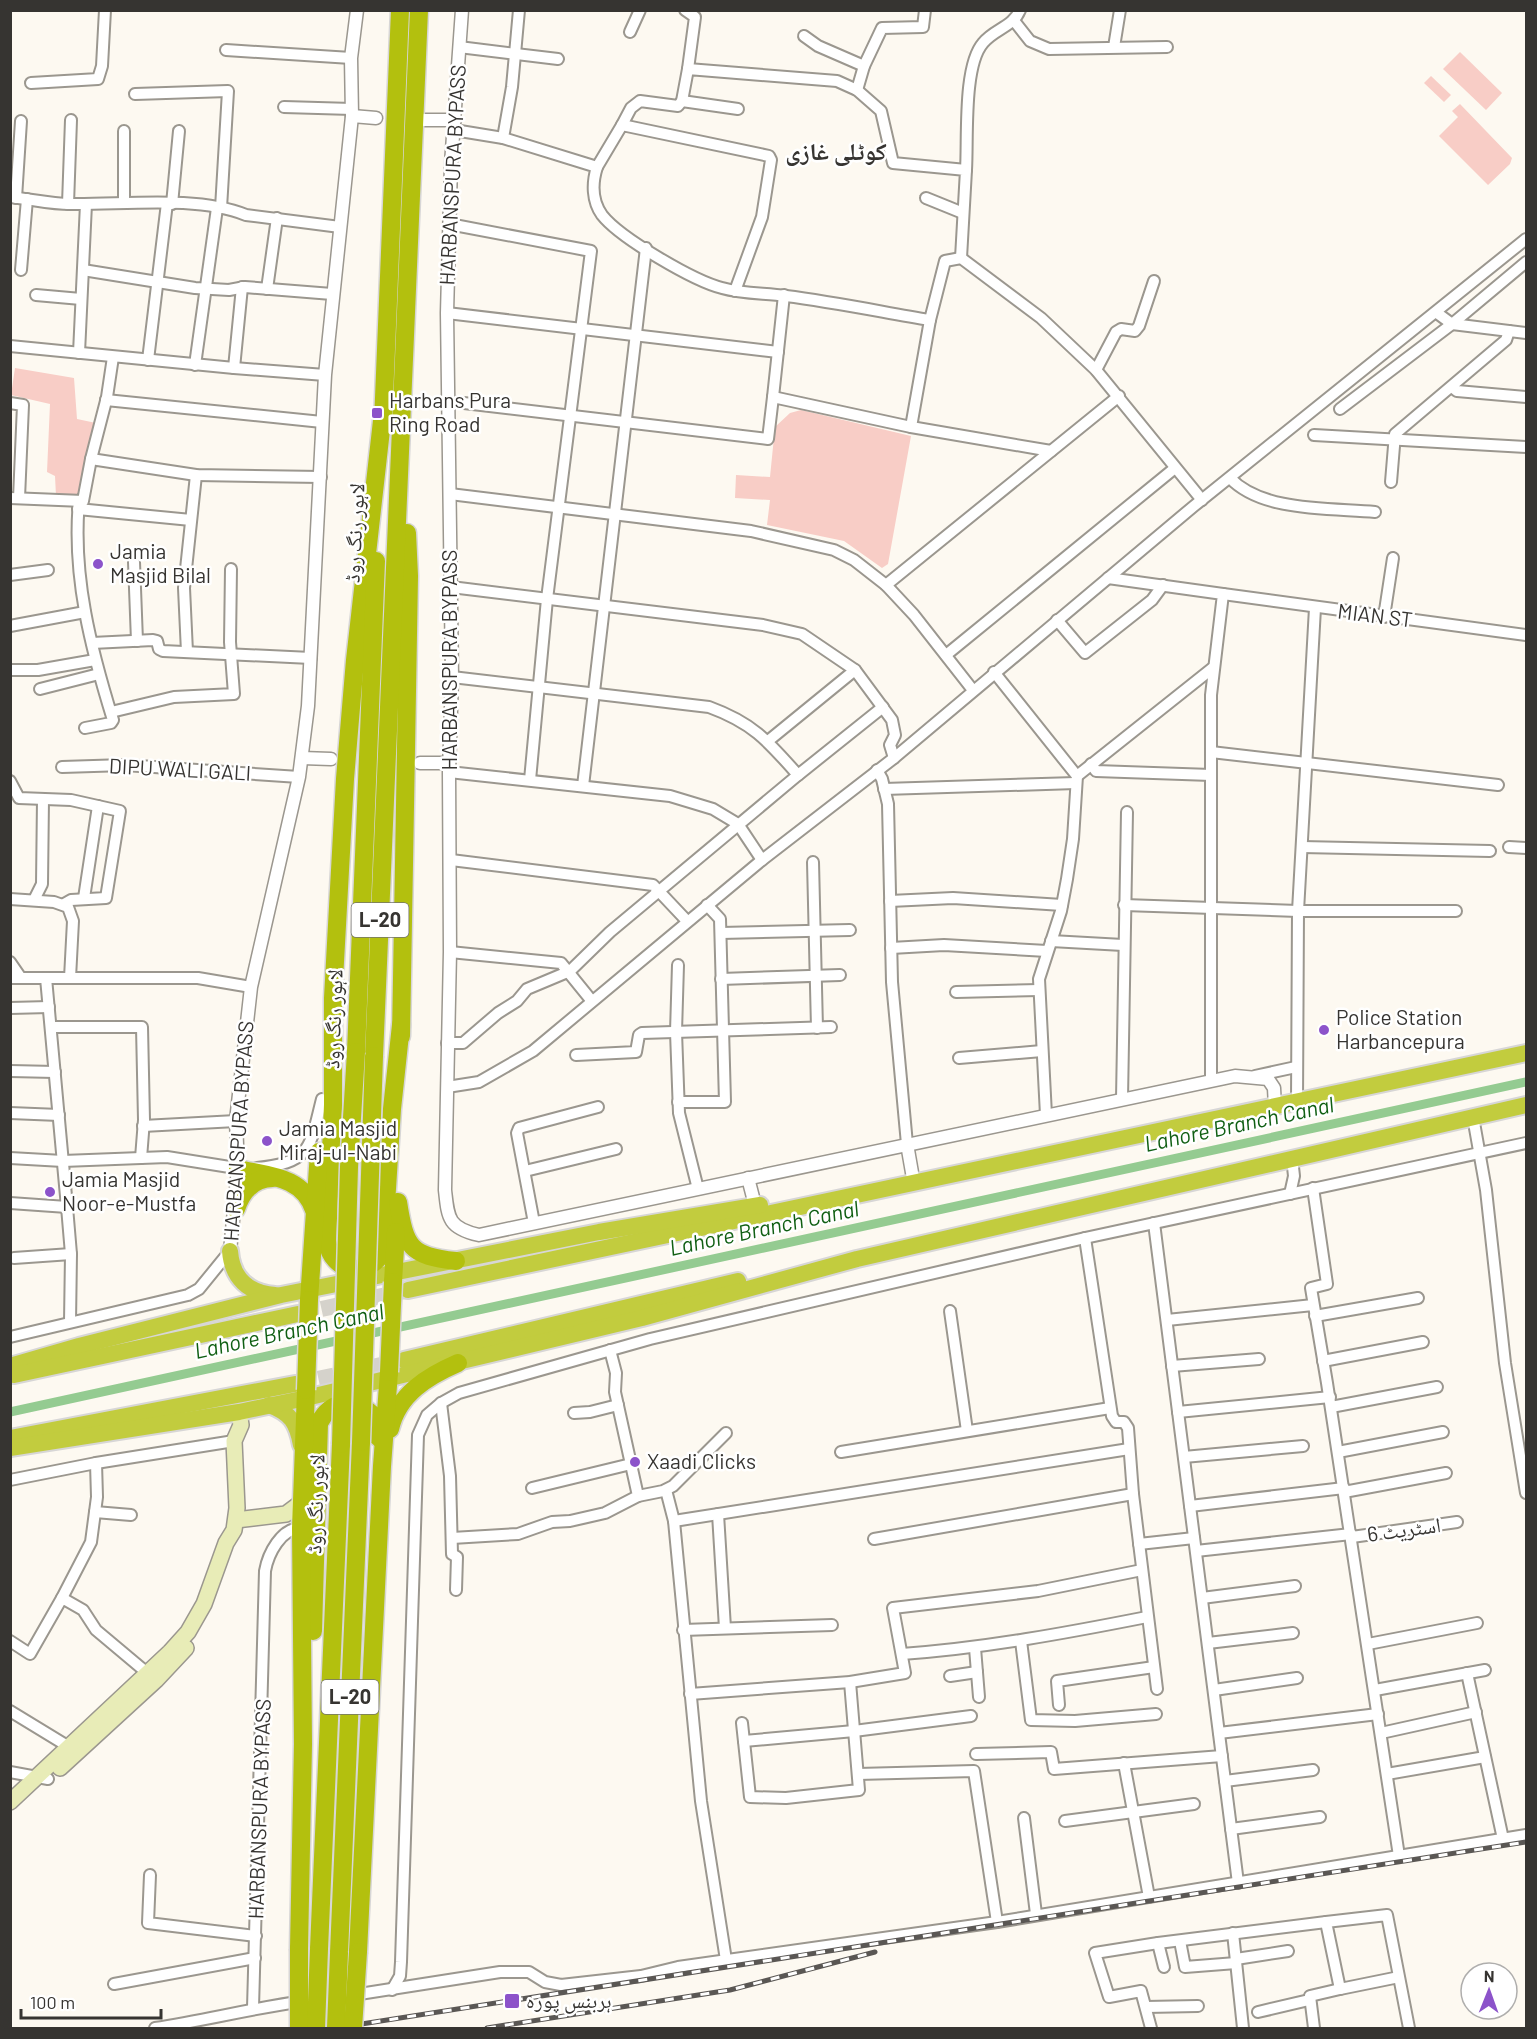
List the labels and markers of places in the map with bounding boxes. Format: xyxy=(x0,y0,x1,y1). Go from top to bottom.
place label: Harbans Pura Ring Road xyxy=(389,387,511,436)
marker: Harbans Pura Ring Road xyxy=(370,406,384,420)
place label: Jamia Masjid Bilal xyxy=(110,538,211,587)
marker: Jamia Masjid Bilal xyxy=(91,557,105,571)
place label: Police Station Harbancepura xyxy=(1336,1004,1465,1053)
marker: Police Station Harbancepura xyxy=(1317,1023,1331,1037)
place label: Jamia Masjid Miraj-ul-Nabi xyxy=(279,1115,397,1164)
marker: Jamia Masjid Miraj-ul-Nabi xyxy=(260,1134,274,1148)
place label: Jamia Masjid Noor-e-Mustfa xyxy=(62,1166,196,1215)
marker: Jamia Masjid Noor-e-Mustfa xyxy=(43,1185,57,1199)
place label: Xaadi Clicks xyxy=(647,1448,756,1473)
marker: Xaadi Clicks xyxy=(628,1455,642,1469)
place label: ہربنس پورہ xyxy=(526,1987,611,2014)
marker: ہربنس پورہ xyxy=(503,1992,521,2010)

